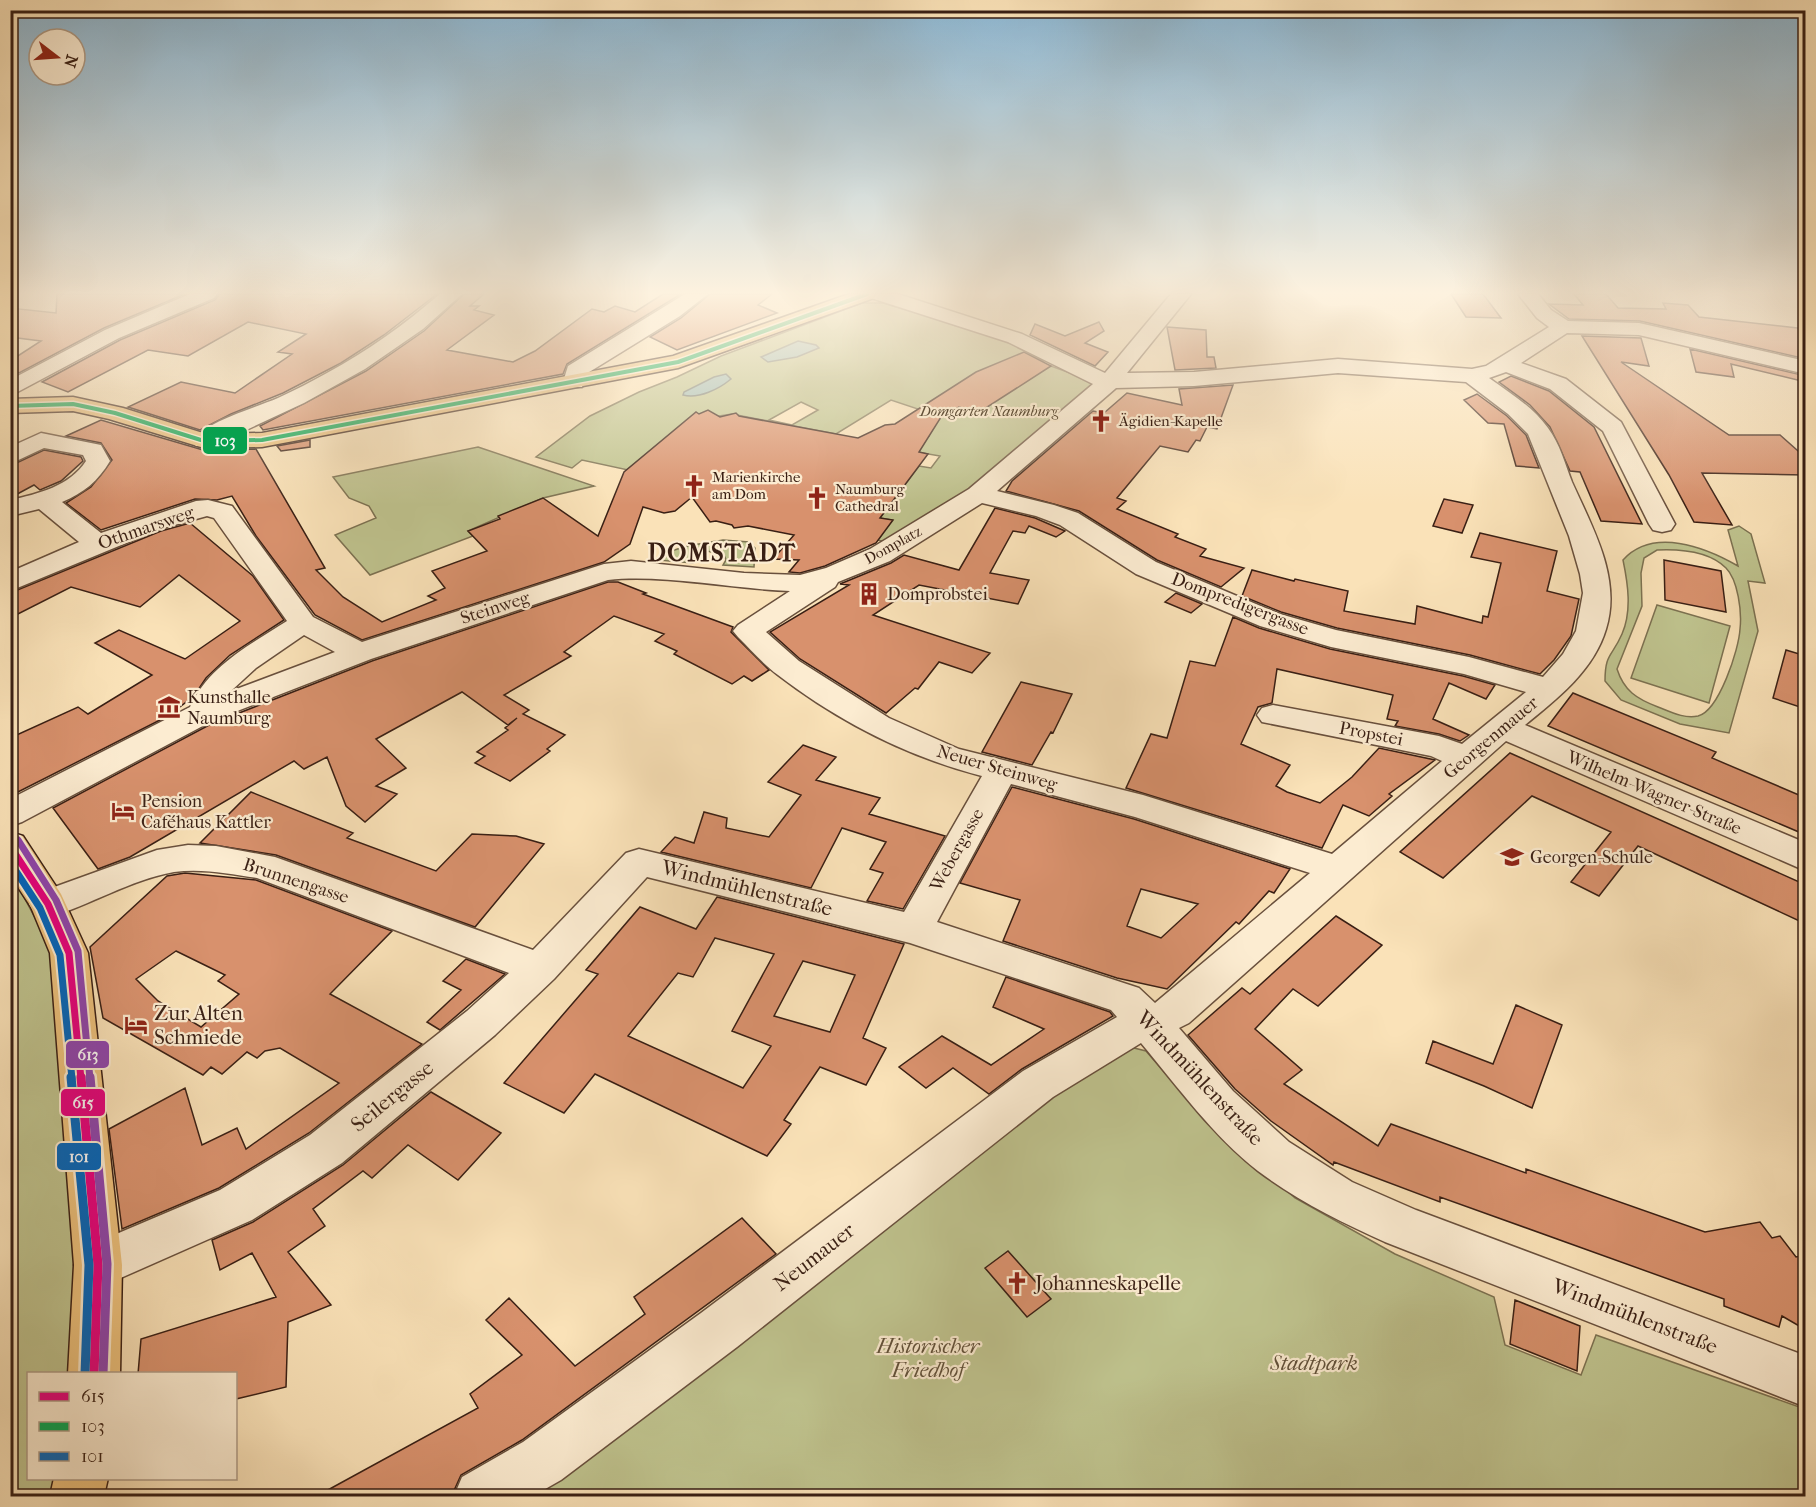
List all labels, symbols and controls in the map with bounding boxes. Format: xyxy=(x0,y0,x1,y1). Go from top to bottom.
north arrow xyxy=(27,27,87,87)
text: N xyxy=(60,53,82,71)
park label: Domgarten Naumburg xyxy=(919,402,1059,420)
church icon: Ägidien-Kapelle xyxy=(1088,408,1114,434)
place label: Ägidien-Kapelle xyxy=(1118,412,1223,430)
line badge: 103 xyxy=(202,426,248,455)
text: 103 xyxy=(214,431,236,451)
place label: Marienkirche am Dom xyxy=(712,468,801,503)
church icon: Marienkirche am Dom xyxy=(681,473,707,499)
place label: Naumburg Cathedral xyxy=(835,480,905,515)
church icon: Naumburg Cathedral xyxy=(804,485,830,511)
street label: Othmarsweg xyxy=(95,502,197,554)
street label: Domplatz xyxy=(861,522,925,568)
district label: DOMSTADT xyxy=(648,539,797,567)
street label: Dompredigergasse xyxy=(1168,568,1312,640)
building icon: Domprobstei xyxy=(856,581,882,607)
place label: Domprobstei xyxy=(887,584,988,605)
street label: Steinweg xyxy=(458,587,533,629)
place label: Kunsthalle Naumburg xyxy=(187,687,271,729)
street label: Georgenmauer xyxy=(1439,692,1543,784)
museum icon: Kunsthalle Naumburg xyxy=(156,694,182,720)
street label: Propstei xyxy=(1337,718,1405,751)
street label: Neuer Steinweg xyxy=(934,741,1060,795)
street label: Wilhelm-Wagner-Straße xyxy=(1563,746,1745,839)
place label: Pension Caféhaus Kattler xyxy=(141,791,271,833)
hotel icon: Pension Caféhaus Kattler xyxy=(110,798,136,824)
street label: Webergasse xyxy=(925,805,988,896)
school or university icon: Georgen-Schule xyxy=(1499,844,1525,870)
place label: Georgen-Schule xyxy=(1530,847,1653,868)
street label: Brunnengasse xyxy=(240,854,352,908)
street label: Windmühlenstraße xyxy=(658,855,835,921)
place label: Zur Alten Schmiede xyxy=(154,1001,243,1049)
street label: Windmühlenstraße xyxy=(1131,1005,1269,1150)
hotel icon: Zur Alten Schmiede xyxy=(123,1012,149,1038)
line badge: 613 xyxy=(65,1040,110,1069)
text: 613 xyxy=(78,1045,98,1065)
street label: Seilergasse xyxy=(346,1055,438,1137)
line badge: 615 xyxy=(60,1088,106,1117)
text: 615 xyxy=(72,1093,94,1112)
line badge: 101 xyxy=(56,1142,102,1171)
text: 101 xyxy=(69,1147,89,1166)
street label: Neumauer xyxy=(769,1218,859,1296)
church icon: Johanneskapelle xyxy=(1004,1270,1030,1296)
place label: Johanneskapelle xyxy=(1033,1271,1181,1295)
street label: Windmühlenstraße xyxy=(1548,1273,1721,1359)
park label: Historischer Friedhof xyxy=(876,1334,981,1382)
park label: Stadtpark xyxy=(1269,1351,1358,1375)
legend xyxy=(27,1372,237,1480)
text: 615 xyxy=(81,1386,105,1407)
text: 103 xyxy=(81,1416,105,1437)
text: 101 xyxy=(81,1446,104,1467)

